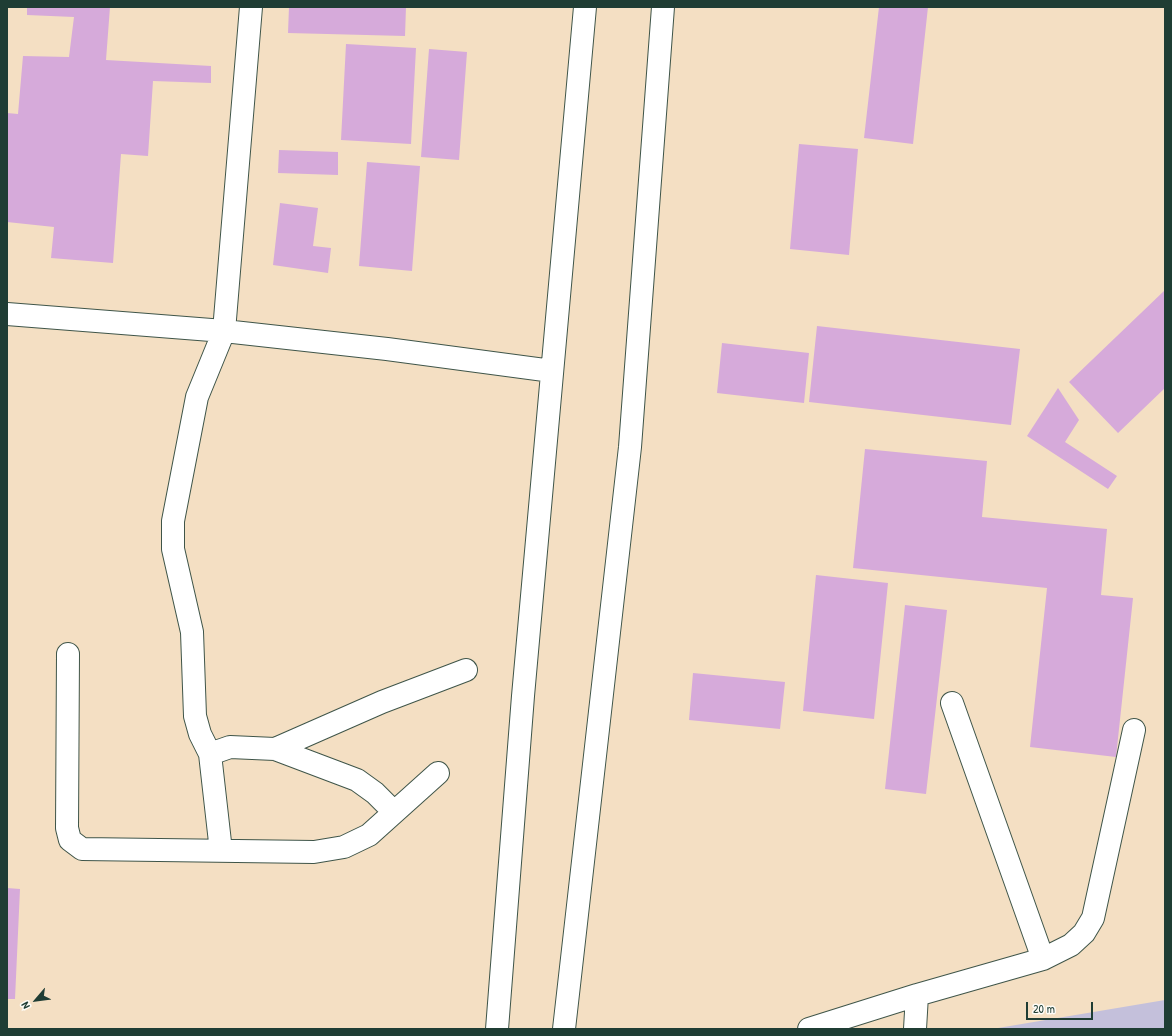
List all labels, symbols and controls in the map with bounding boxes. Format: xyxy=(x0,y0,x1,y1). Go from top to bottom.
north arrow xyxy=(16,980,56,1020)
scale bar xyxy=(1028,994,1095,1020)
text: N xyxy=(18,1000,33,1012)
text: 20 m xyxy=(1033,1000,1055,1017)

